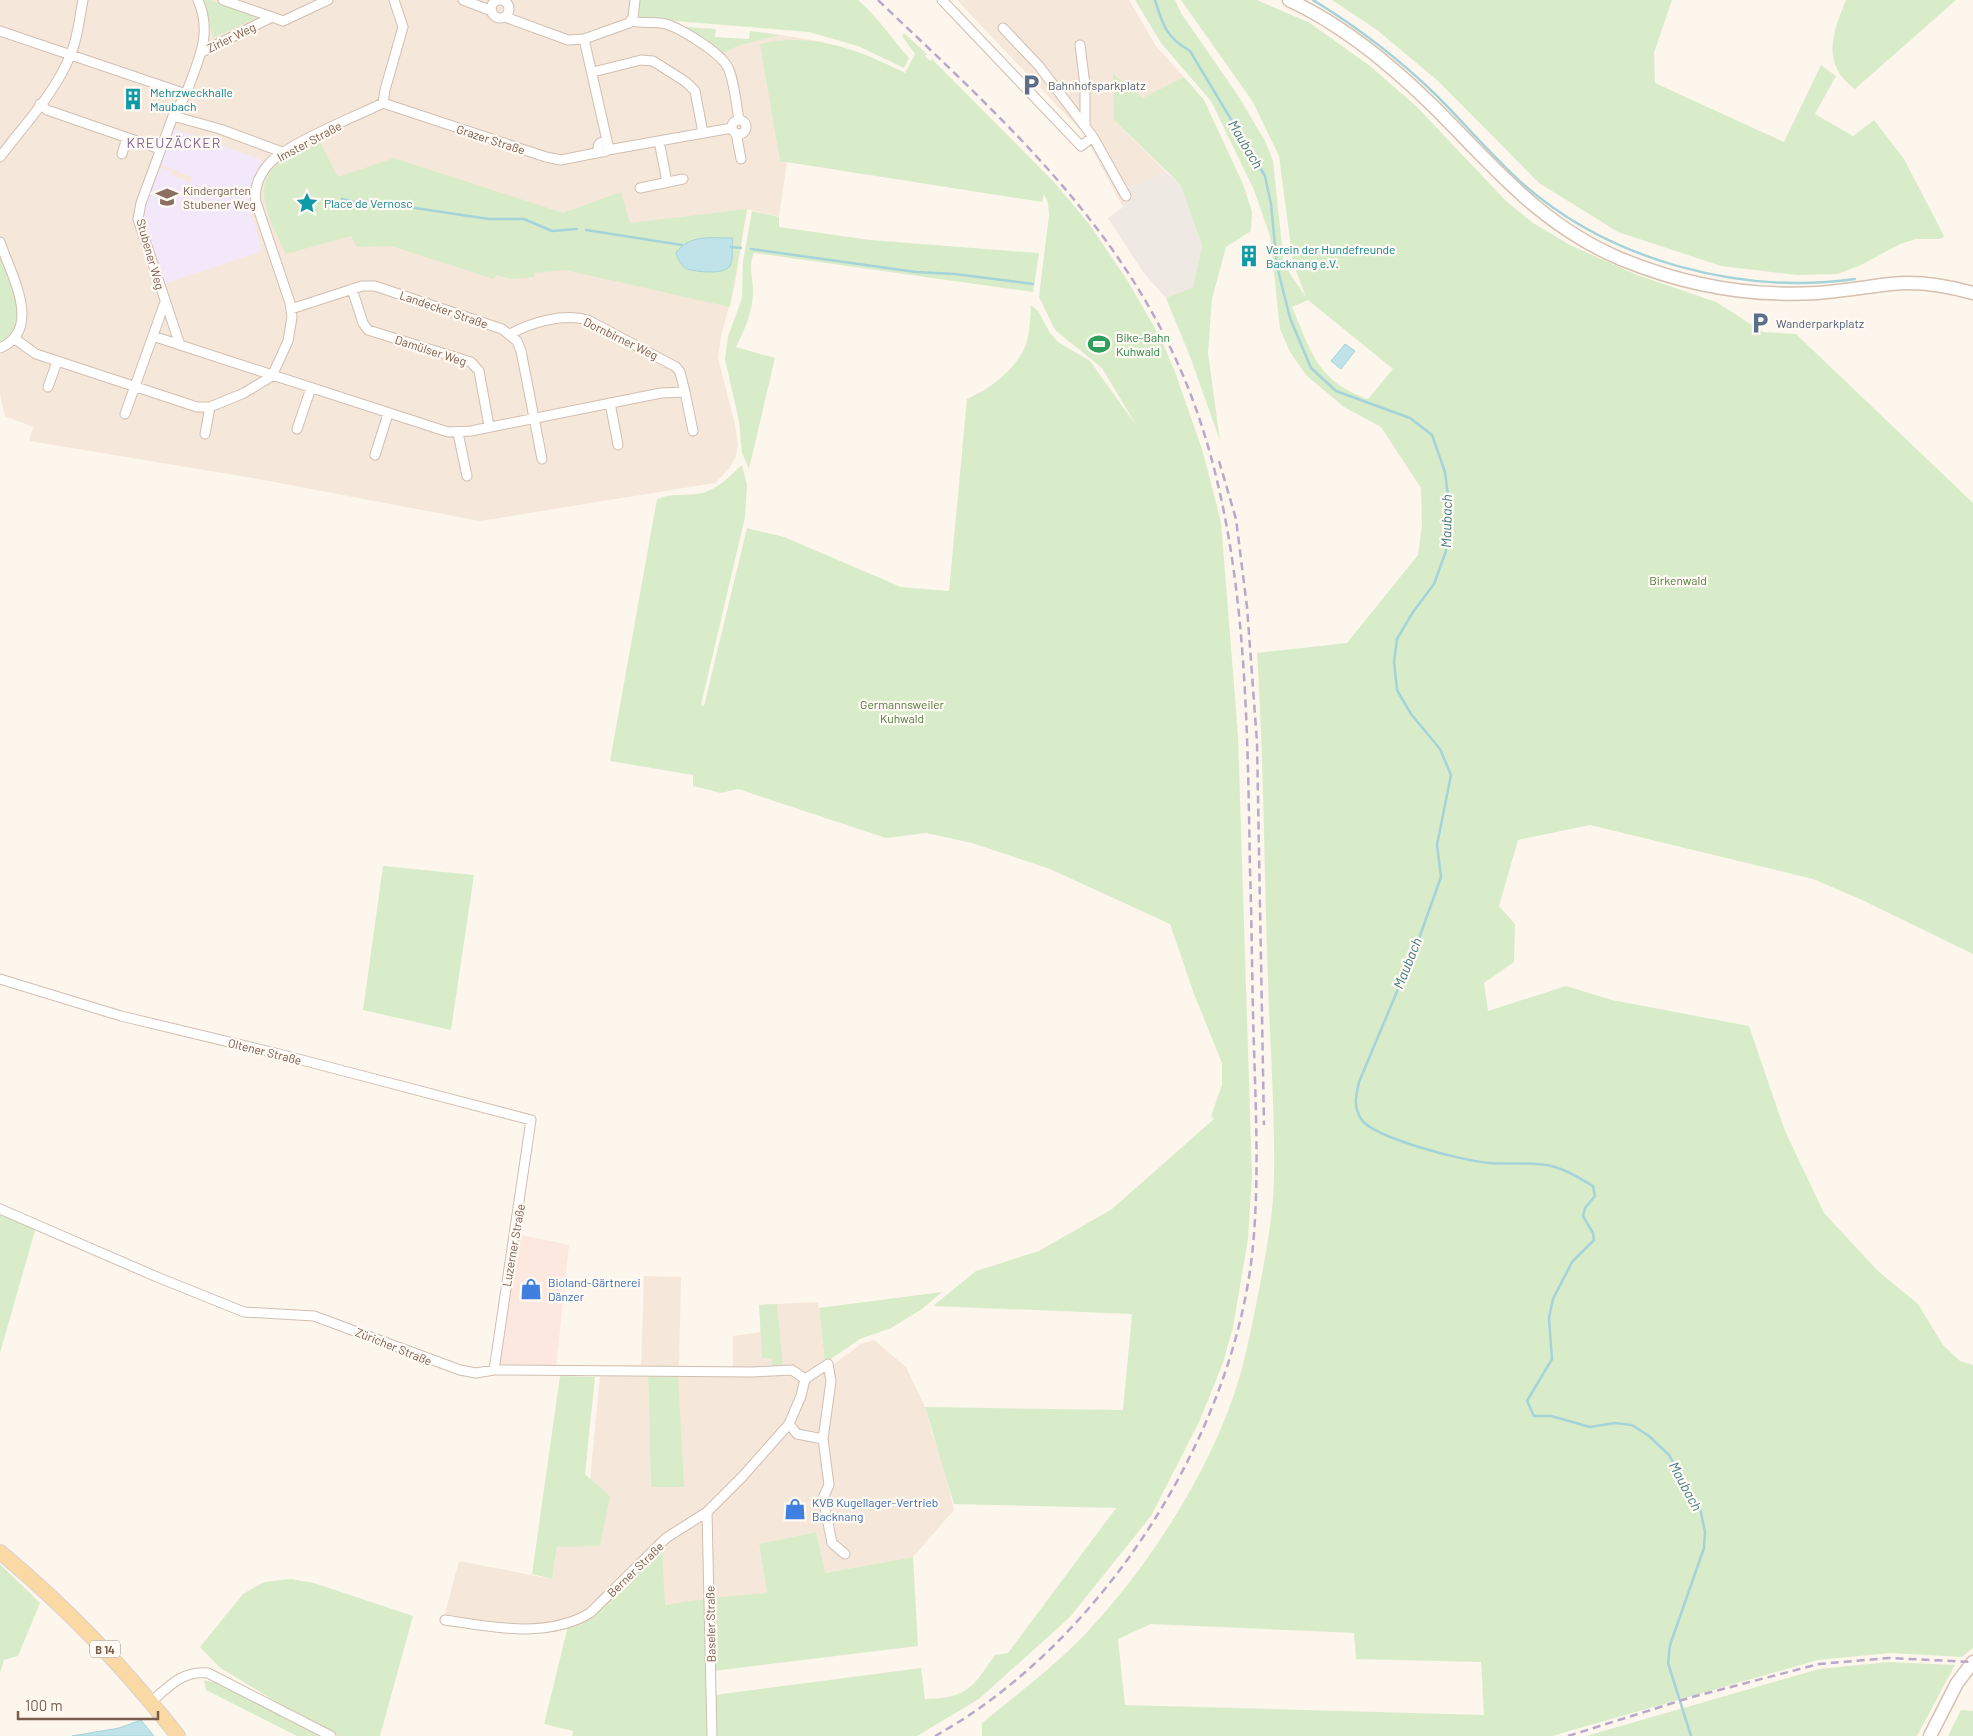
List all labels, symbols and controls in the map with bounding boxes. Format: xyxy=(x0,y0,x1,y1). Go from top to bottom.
street label: Zirler Weg xyxy=(204,19,258,55)
parking icon: Bahnhofsparkplatz xyxy=(1018,72,1044,98)
place label: Bahnhofsparkplatz xyxy=(1048,78,1146,92)
place label: Mehrzweckhalle Maubach xyxy=(150,85,233,113)
building icon: Mehrzweckhalle Maubach xyxy=(120,86,146,112)
water label: Maubach xyxy=(1225,117,1267,171)
street label: Imster Straße xyxy=(274,118,344,164)
street label: Grazer Straße xyxy=(455,121,527,157)
district label: KREUZÄCKER xyxy=(127,134,221,151)
place label: Kindergarten Stubener Weg xyxy=(183,183,256,211)
school or university icon: Kindergarten Stubener Weg xyxy=(154,184,180,210)
place icon: Place de Vernosc xyxy=(294,190,320,216)
place label: Place de Vernosc xyxy=(324,196,413,210)
street label: Stubener Weg xyxy=(134,217,168,291)
place label: Verein der Hundefreunde Backnang e.V. xyxy=(1266,242,1396,270)
building icon: Verein der Hundefreunde Backnang e.V. xyxy=(1236,243,1262,269)
street label: Landecker Straße xyxy=(398,287,490,331)
parking icon: Wanderparkplatz xyxy=(1747,310,1773,336)
street label: Dornbirner Weg xyxy=(581,314,661,362)
place label: Wanderparkplatz xyxy=(1776,316,1864,330)
place label: Bike-Bahn Kuhwald xyxy=(1116,330,1170,358)
sports icon: Bike-Bahn Kuhwald xyxy=(1086,331,1112,357)
street label: Damülser Weg xyxy=(393,332,469,368)
water label: Maubach xyxy=(1437,494,1455,548)
park label: Birkenwald xyxy=(1649,573,1707,587)
park label: Germannsweiler Kuhwald xyxy=(860,697,945,725)
water label: Maubach xyxy=(1389,935,1425,991)
street label: Oltener Straße xyxy=(227,1035,303,1067)
street label: Luzerner Straße xyxy=(499,1202,527,1288)
place label: Bioland-Gärtnerei Dänzer xyxy=(548,1275,641,1303)
shop icon: Bioland-Gärtnerei Dänzer xyxy=(518,1276,544,1302)
street label: Züricher Straße xyxy=(354,1324,434,1368)
water label: Maubach xyxy=(1666,1458,1706,1514)
place label: KVB Kugellager-Vertrieb Backnang xyxy=(812,1495,938,1523)
shop icon: KVB Kugellager-Vertrieb Backnang xyxy=(782,1496,808,1522)
street label: Berner Straße xyxy=(604,1539,666,1599)
street label: Baseler Straße xyxy=(702,1586,718,1662)
road number: B 14 xyxy=(90,1640,120,1658)
scale bar xyxy=(18,1688,158,1720)
text: 100 m xyxy=(25,1696,63,1714)

